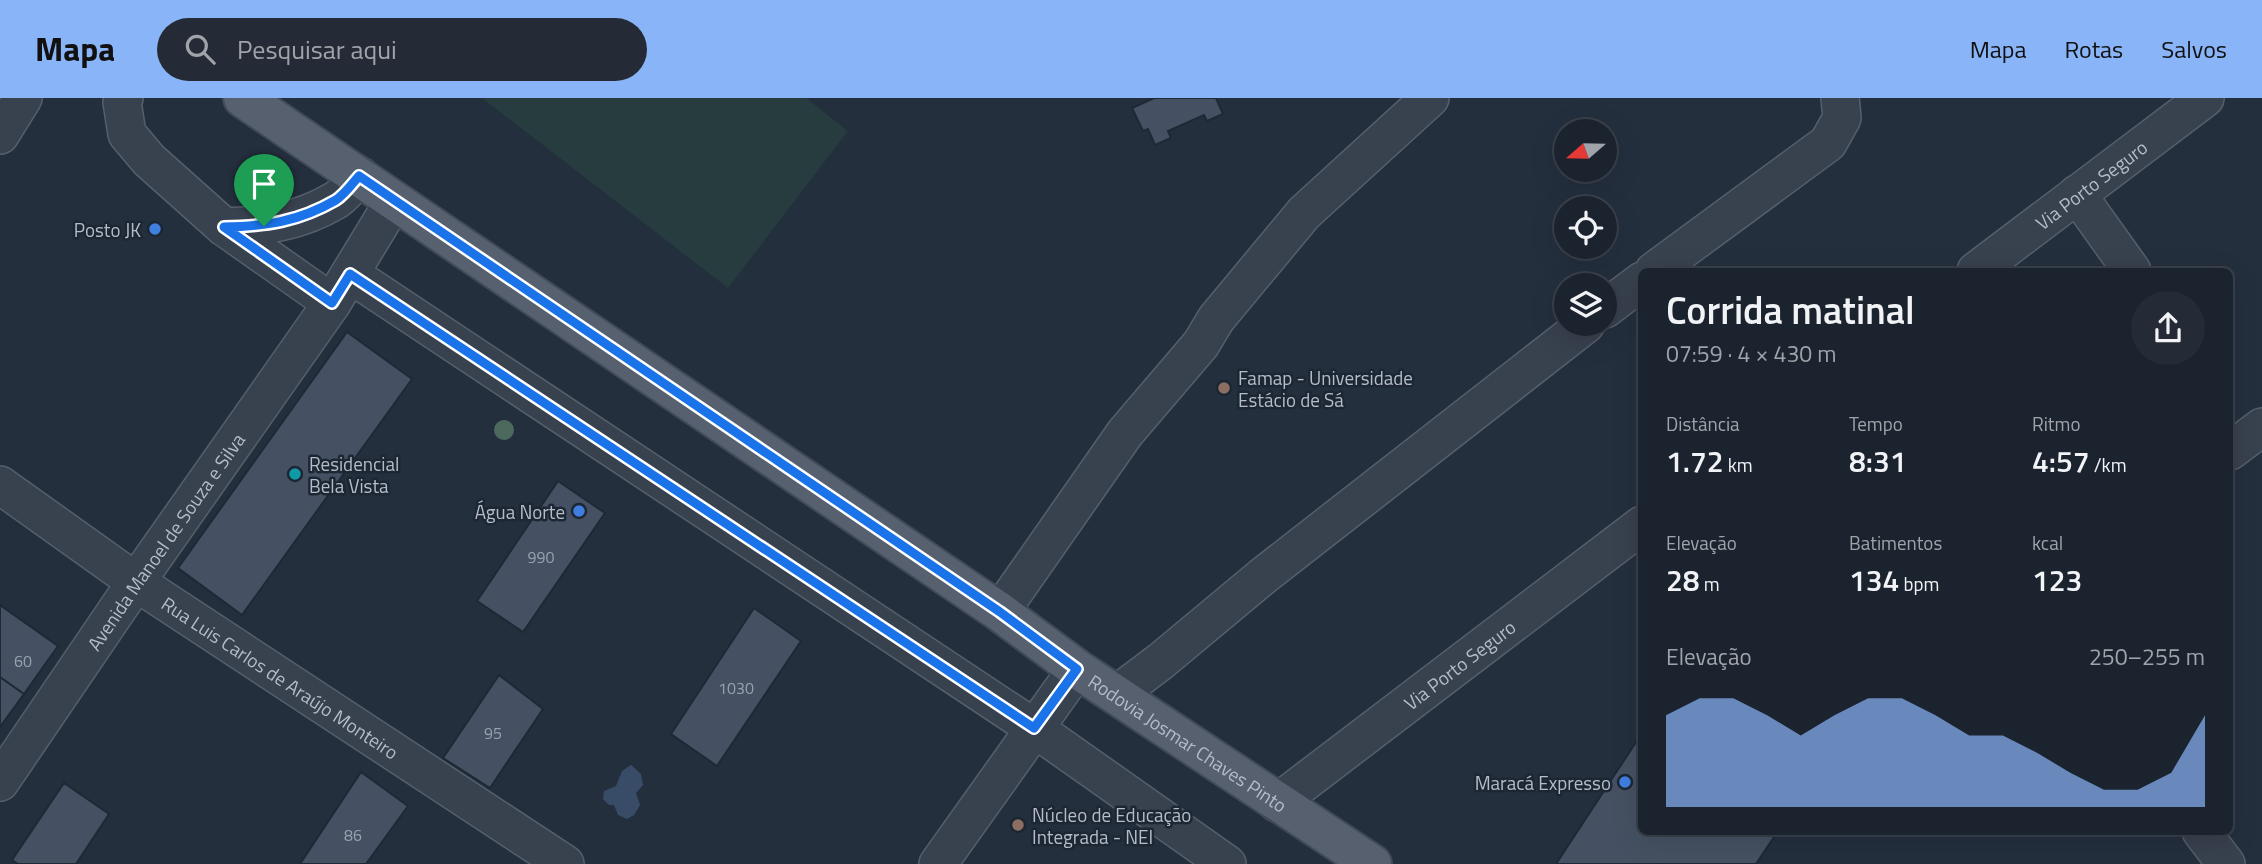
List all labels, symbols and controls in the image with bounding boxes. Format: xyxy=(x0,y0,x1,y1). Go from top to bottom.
search box xyxy=(157,18,647,81)
text: Mapa xyxy=(35,24,115,74)
icon: search xyxy=(181,30,219,68)
text: Pesquisar aqui xyxy=(237,30,397,69)
text: Mapa xyxy=(1970,31,2026,67)
text: Rotas xyxy=(2064,31,2123,67)
text: Salvos xyxy=(2161,31,2227,67)
north arrow xyxy=(1554,119,1617,182)
map controls xyxy=(1554,119,1617,336)
street label: Via Porto Seguro xyxy=(2029,132,2153,236)
pin xyxy=(234,154,294,226)
icon: arrive xyxy=(245,165,283,203)
button: locate xyxy=(1554,196,1617,259)
place label: Posto JK xyxy=(74,215,141,244)
marker: Posto JK xyxy=(147,221,163,237)
button: layers xyxy=(1554,273,1617,336)
text: Corrida matinal xyxy=(1666,281,1915,339)
button: share xyxy=(2131,291,2205,365)
text: 07:59 · 4 × 430 m xyxy=(1666,336,1836,371)
place label: Famap - Universidade Estácio de Sá xyxy=(1238,363,1413,414)
marker: Famap - Universidade Estácio de Sá xyxy=(1216,380,1232,396)
text: Distância xyxy=(1666,409,1740,438)
text: Tempo xyxy=(1849,409,1903,438)
text: Ritmo xyxy=(2032,409,2080,438)
street label: Avenida Manoel de Souza e Silva xyxy=(79,426,252,656)
text: 1.72 xyxy=(1666,438,1724,484)
text: 8:31 xyxy=(1849,438,1907,484)
text: 4:57 xyxy=(2032,438,2090,484)
place label: Residencial Bela Vista xyxy=(309,449,399,500)
text: km xyxy=(1724,450,1753,479)
text: /km xyxy=(2090,450,2127,479)
marker: Residencial Bela Vista xyxy=(287,466,303,482)
place label: Água Norte xyxy=(475,497,565,526)
marker: Água Norte xyxy=(571,503,587,519)
text: Elevação xyxy=(1666,528,1737,557)
text: Batimentos xyxy=(1849,528,1942,557)
text: kcal xyxy=(2032,528,2063,557)
house number: 990 xyxy=(528,545,554,569)
text: 28 xyxy=(1666,557,1700,603)
text: 134 xyxy=(1849,557,1899,603)
text: 123 xyxy=(2032,557,2082,603)
text: m xyxy=(1700,569,1720,598)
text: bpm xyxy=(1899,569,1939,598)
street label: Rua Luis Carlos de Araújo Monteiro xyxy=(156,588,405,766)
street label: Via Porto Seguro xyxy=(1397,612,1521,716)
text: Elevação xyxy=(1666,639,1752,674)
text: 250–255 m xyxy=(2089,639,2205,674)
house number: 60 xyxy=(14,649,32,673)
street label: Rodovia Josmar Chaves Pinto xyxy=(1083,666,1293,819)
house number: 1030 xyxy=(718,676,754,700)
house number: 95 xyxy=(484,721,502,745)
place label: Maracá Expresso xyxy=(1475,768,1611,797)
marker: Maracá Expresso xyxy=(1617,774,1633,790)
place label: Núcleo de Educação Integrada - NEI xyxy=(1032,800,1191,851)
marker: Núcleo de Educação Integrada - NEI xyxy=(1010,817,1026,833)
house number: 86 xyxy=(344,823,362,847)

